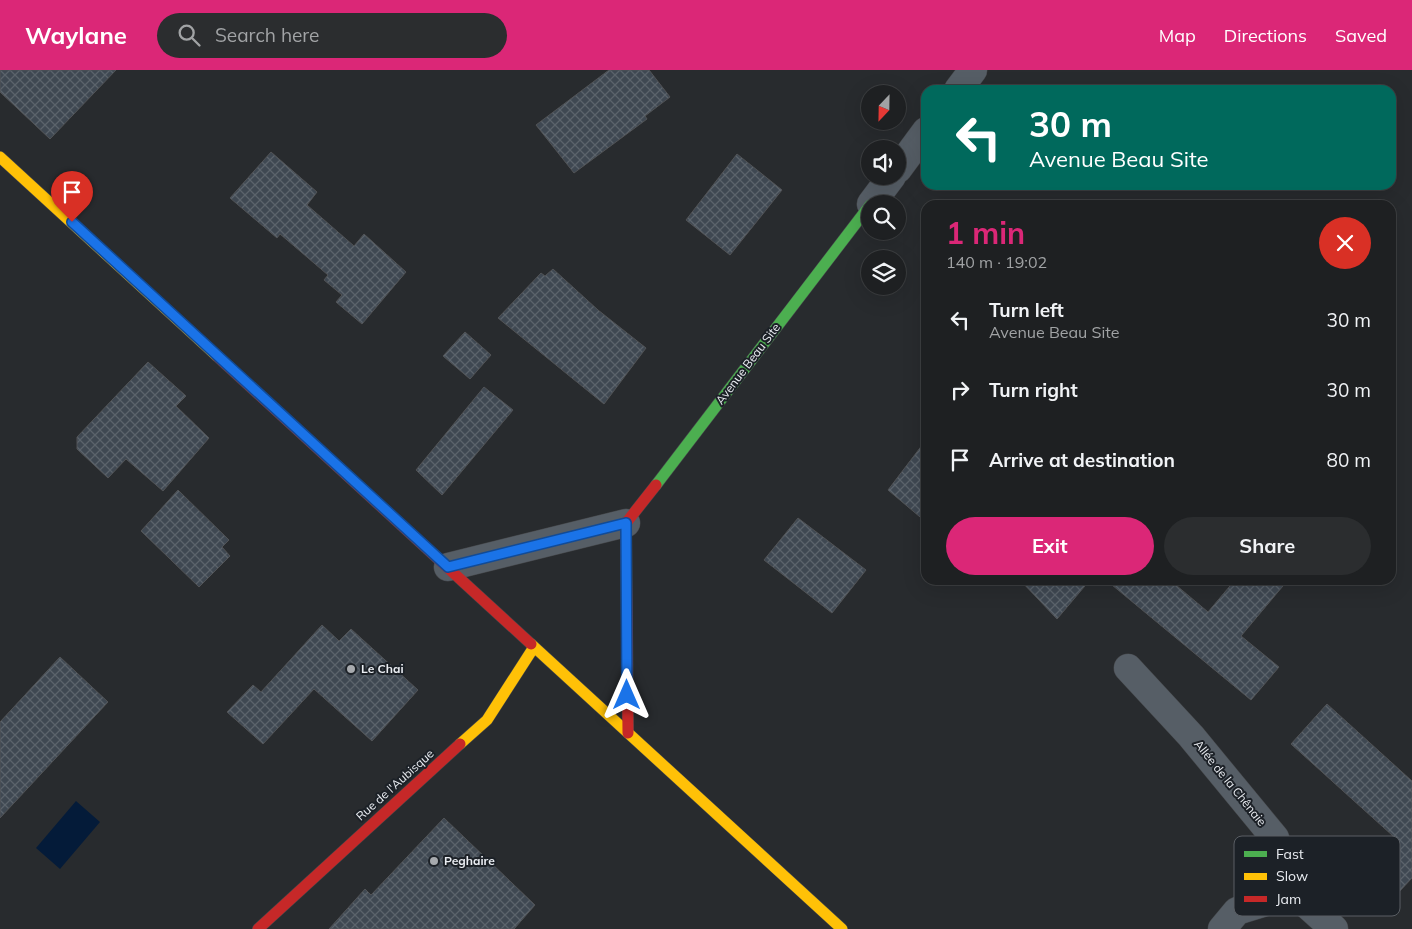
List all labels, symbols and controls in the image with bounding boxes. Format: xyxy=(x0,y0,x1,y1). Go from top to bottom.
search box xyxy=(157,13,507,58)
text: Waylane xyxy=(25,20,127,50)
icon: search xyxy=(175,21,203,49)
text: Search here xyxy=(215,23,319,47)
text: Map xyxy=(1159,24,1196,47)
text: Directions xyxy=(1224,24,1307,47)
text: Saved xyxy=(1335,24,1387,47)
north arrow xyxy=(861,85,906,130)
map controls xyxy=(861,85,906,295)
text: 30 m xyxy=(1029,102,1112,146)
icon: left xyxy=(946,105,1011,170)
button: sound xyxy=(861,140,906,185)
text: Avenue Beau Site xyxy=(1029,145,1208,173)
pin xyxy=(51,171,93,222)
icon: arrive xyxy=(58,178,86,206)
button: search xyxy=(861,195,906,240)
text: 1 min xyxy=(946,214,1025,252)
button: close xyxy=(1319,217,1371,269)
button: layers xyxy=(861,250,906,295)
text: 140 m · 19:02 xyxy=(946,252,1047,272)
text: Turn left xyxy=(989,298,1064,322)
icon: left xyxy=(946,306,974,334)
text: 30 m xyxy=(1327,308,1371,332)
street label: Avenue Beau Site xyxy=(712,320,783,407)
text: Avenue Beau Site xyxy=(989,322,1120,342)
icon: right xyxy=(946,376,974,404)
text: Turn right xyxy=(989,378,1078,402)
text: 30 m xyxy=(1327,378,1371,402)
icon: arrive xyxy=(946,446,974,474)
text: Arrive at destination xyxy=(989,448,1175,472)
text: 80 m xyxy=(1327,448,1371,472)
button: Exit xyxy=(946,517,1154,575)
button: Share xyxy=(1164,517,1371,575)
place label: Le Chai xyxy=(361,661,404,676)
marker: Le Chai xyxy=(345,663,357,675)
position arrow xyxy=(600,668,652,720)
street label: Allée de la Chênaie xyxy=(1191,737,1270,829)
street label: Rue de l'Aubisque xyxy=(353,746,437,824)
legend xyxy=(1234,836,1400,916)
text: Fast xyxy=(1276,845,1304,863)
place label: Peghaire xyxy=(444,853,495,868)
marker: Peghaire xyxy=(428,855,440,867)
text: Slow xyxy=(1276,867,1308,885)
text: Jam xyxy=(1276,890,1301,908)

